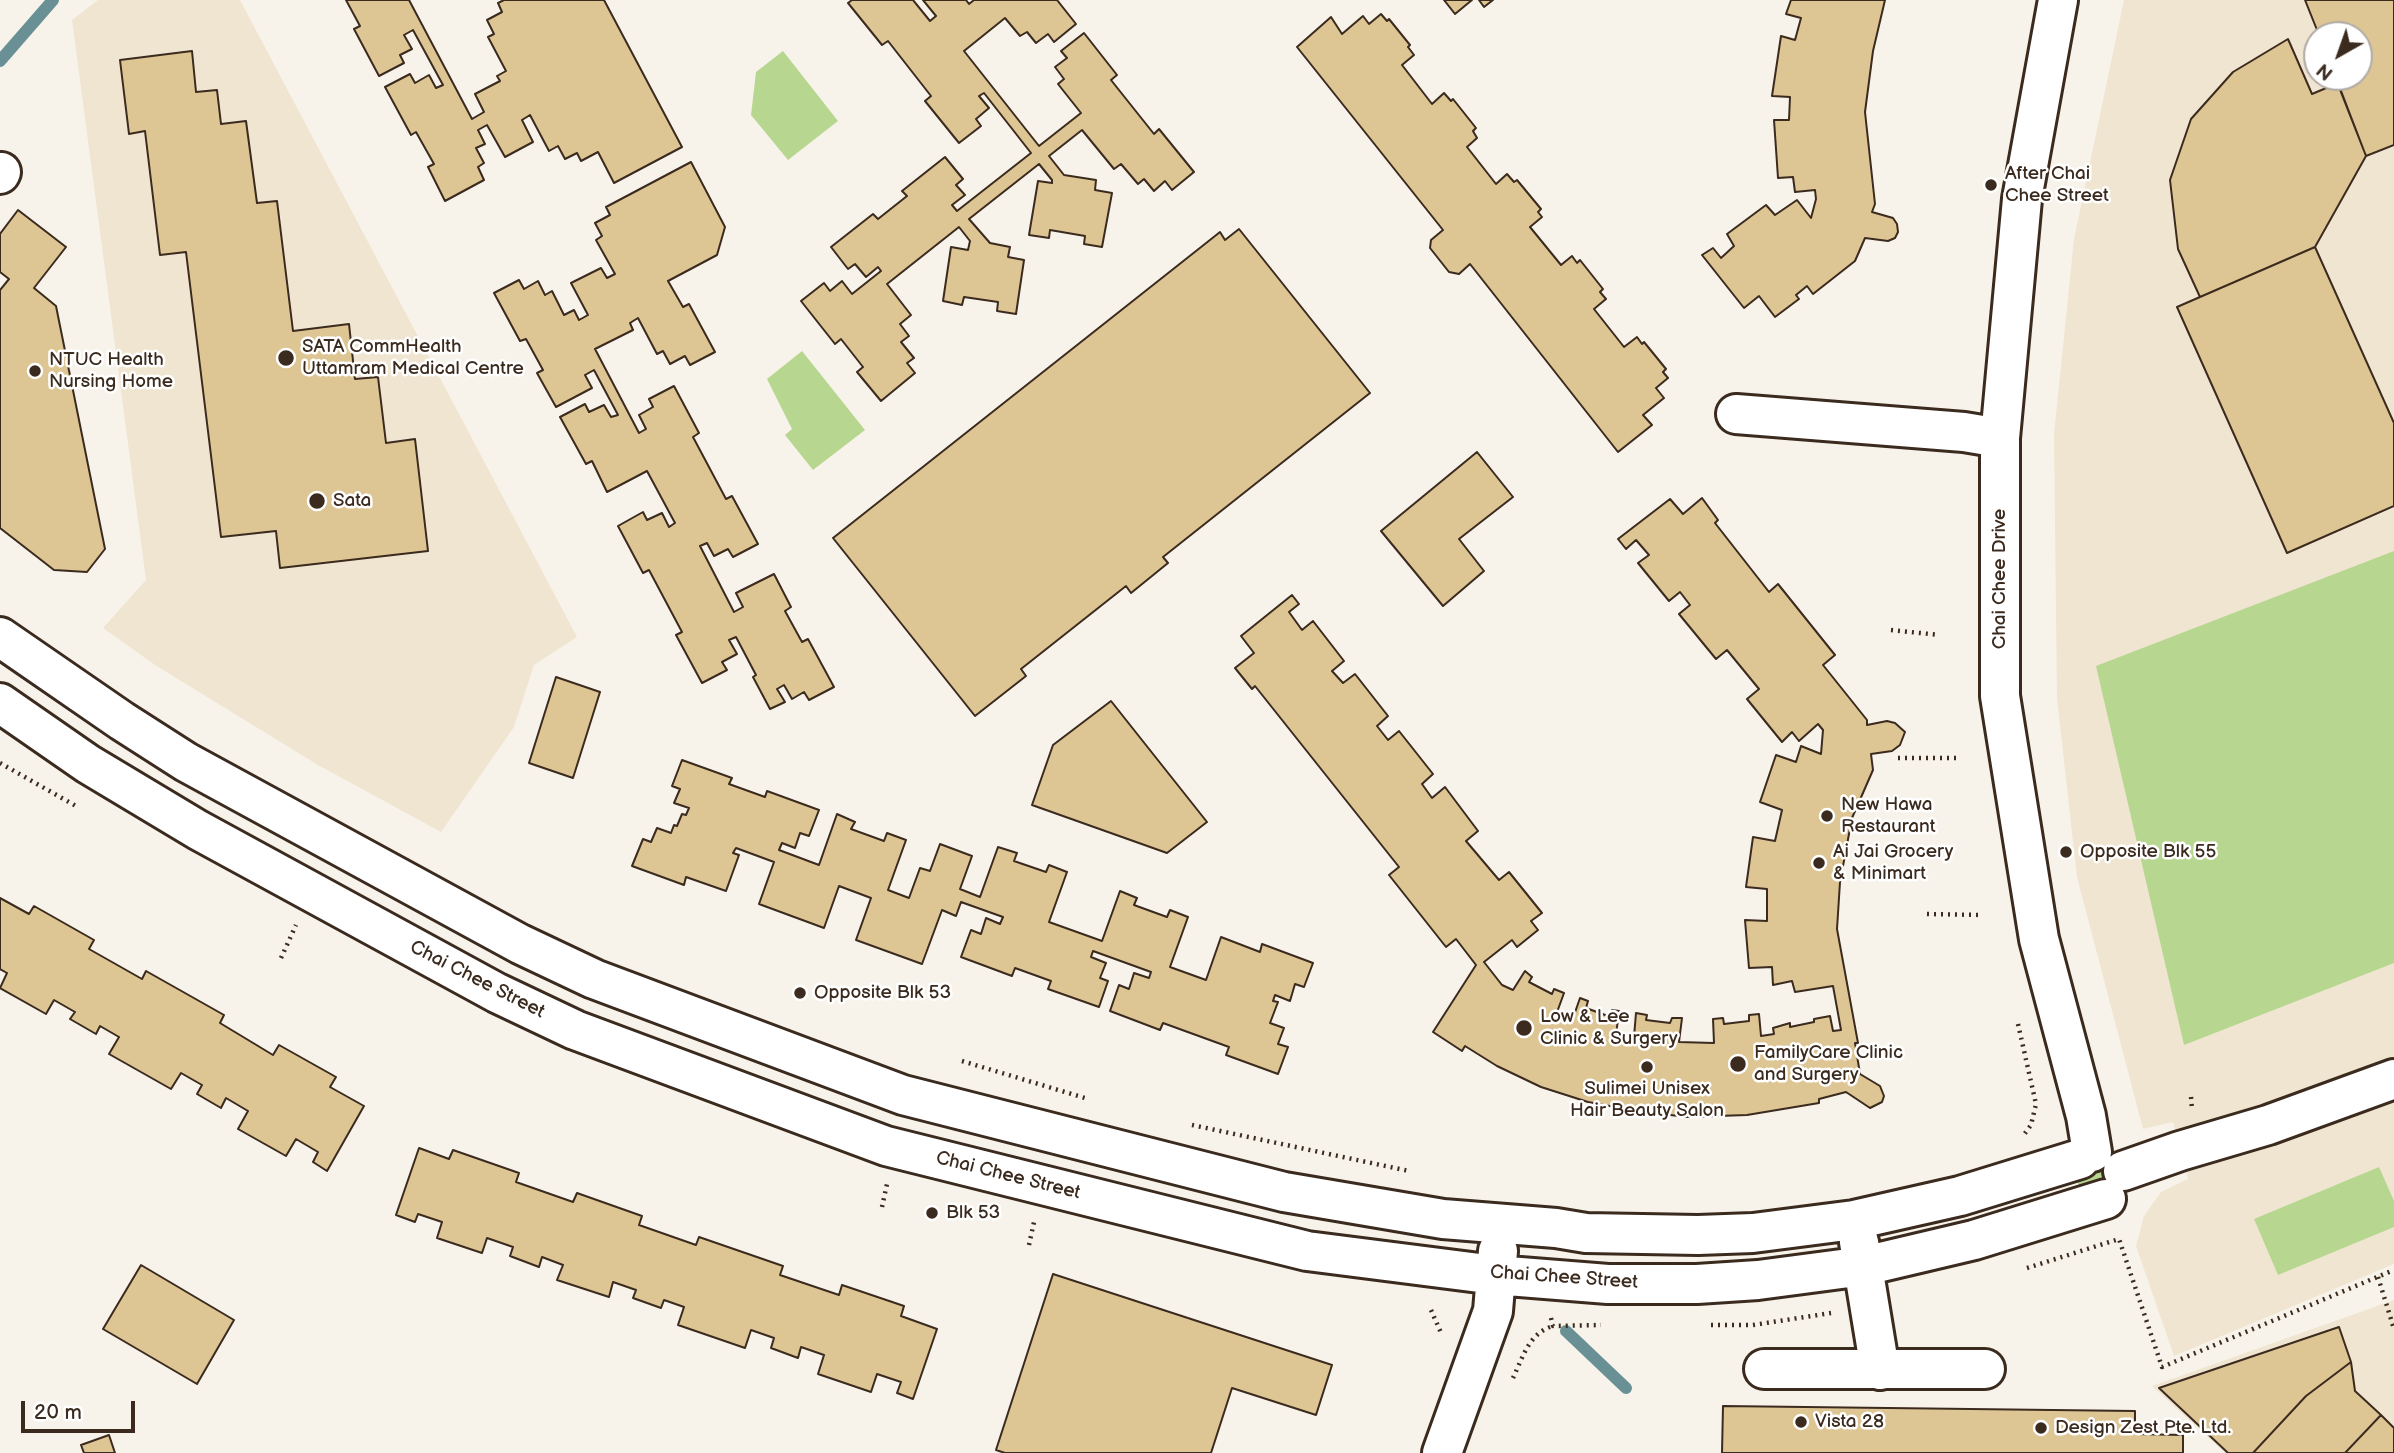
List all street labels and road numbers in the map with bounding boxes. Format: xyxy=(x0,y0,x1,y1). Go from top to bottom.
street label: Chai Chee Drive xyxy=(1989,509,2011,649)
street label: Chai Chee Street xyxy=(406,936,548,1024)
street label: Chai Chee Street xyxy=(933,1147,1083,1205)
street label: Chai Chee Street xyxy=(1489,1261,1639,1295)

